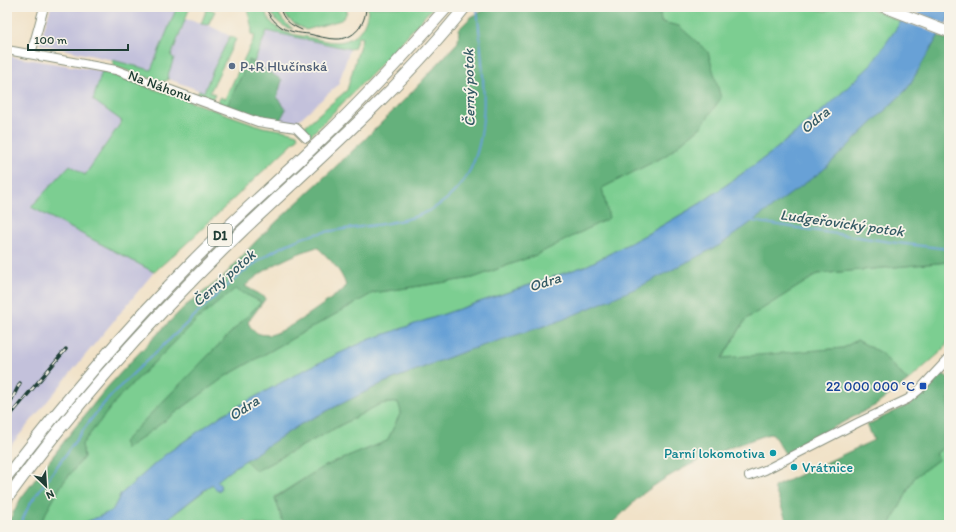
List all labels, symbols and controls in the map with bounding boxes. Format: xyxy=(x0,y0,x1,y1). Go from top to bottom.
scale bar xyxy=(28,26,128,52)
text: 100 m xyxy=(34,33,67,47)
water label: Černý potok xyxy=(459,48,479,127)
place label: P+R Hlučínská xyxy=(240,58,328,75)
marker: P+R Hlučínská xyxy=(227,61,237,71)
street label: Na Náhonu xyxy=(126,67,194,105)
water label: Odra xyxy=(797,103,833,137)
water label: Ludgeřovický potok xyxy=(779,205,906,241)
road number: D1 xyxy=(208,224,232,246)
water label: Černý potok xyxy=(189,245,260,310)
water label: Odra xyxy=(527,268,563,296)
place label: 22 000 000 °C xyxy=(826,378,915,395)
marker: 22 000 000 °C xyxy=(918,381,928,391)
water label: Odra xyxy=(225,392,263,424)
place label: Parní lokomotiva xyxy=(664,445,766,462)
marker: Parní lokomotiva xyxy=(768,448,778,458)
place label: Vrátnice xyxy=(802,459,853,476)
marker: Vrátnice xyxy=(789,462,799,472)
north arrow xyxy=(26,466,66,506)
text: N xyxy=(44,487,56,502)

